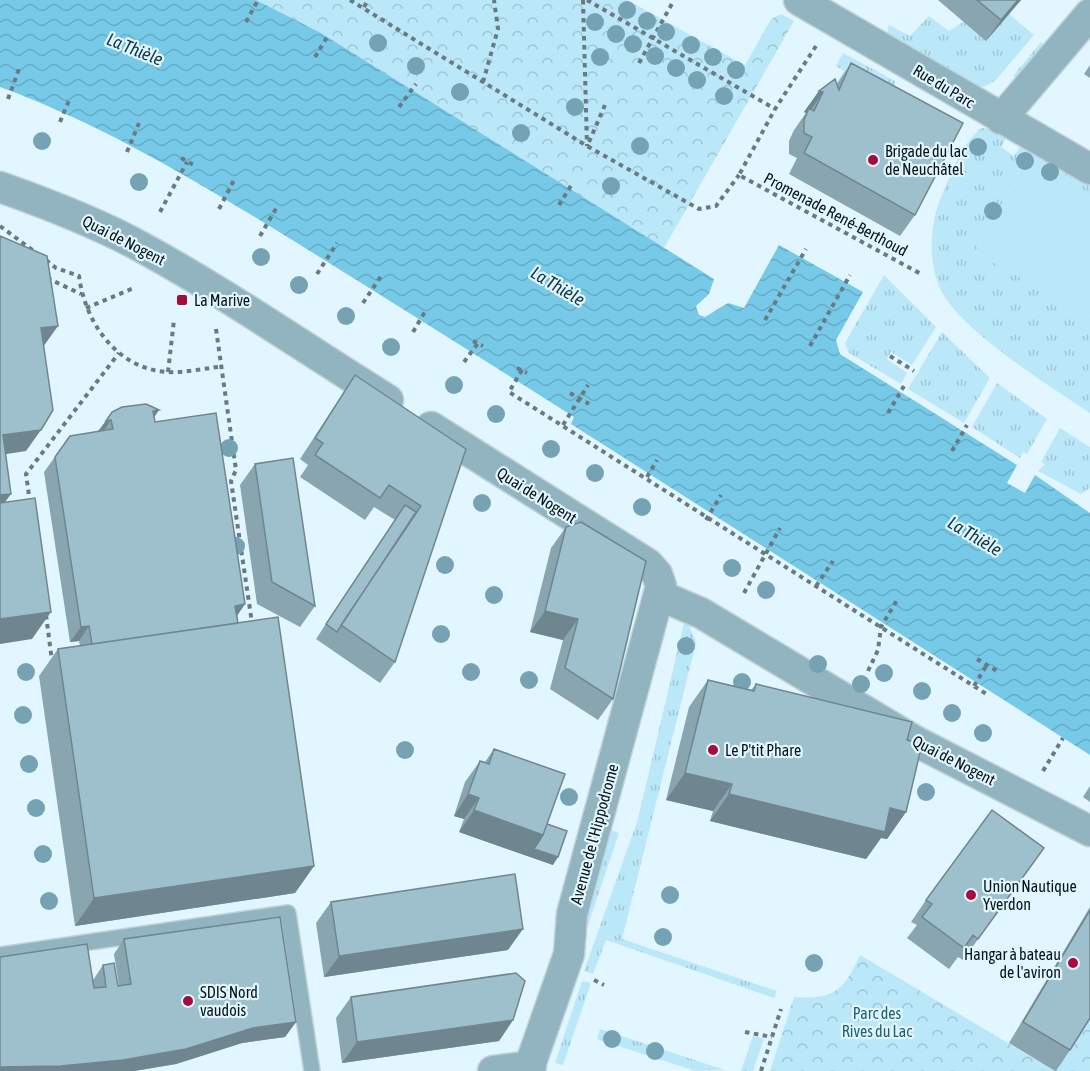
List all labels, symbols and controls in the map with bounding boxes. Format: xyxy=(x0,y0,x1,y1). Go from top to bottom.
water label: La Thièle xyxy=(104,28,166,70)
street label: Rue du Parc xyxy=(910,61,978,111)
place label: Brigade du lac de Neuchâtel xyxy=(885,142,967,178)
marker: Brigade du lac de Neuchâtel xyxy=(866,153,880,167)
street label: Promenade René-Berthoud xyxy=(761,168,911,260)
street label: Quai de Nogent xyxy=(79,211,169,270)
water label: La Thièle xyxy=(527,262,589,310)
place label: La Marive xyxy=(194,291,250,309)
marker: La Marive xyxy=(175,293,189,307)
street label: Quai de Nogent xyxy=(493,463,581,528)
water label: La Thièle xyxy=(944,512,1006,560)
street label: Quai de Nogent xyxy=(909,731,999,790)
place label: Le P'tit Phare xyxy=(725,741,801,759)
marker: Le P'tit Phare xyxy=(706,743,720,757)
street label: Avenue de l'Hippodrome xyxy=(567,762,622,906)
place label: Union Nautique Yverdon xyxy=(983,877,1077,913)
marker: Union Nautique Yverdon xyxy=(964,888,978,902)
place label: Hangar à bateau de l'aviron xyxy=(964,945,1061,981)
marker: Hangar à bateau de l'aviron xyxy=(1066,956,1080,970)
place label: SDIS Nord vaudois xyxy=(200,983,258,1019)
marker: SDIS Nord vaudois xyxy=(181,994,195,1008)
park label: Parc des Rives du Lac xyxy=(842,1004,912,1040)

